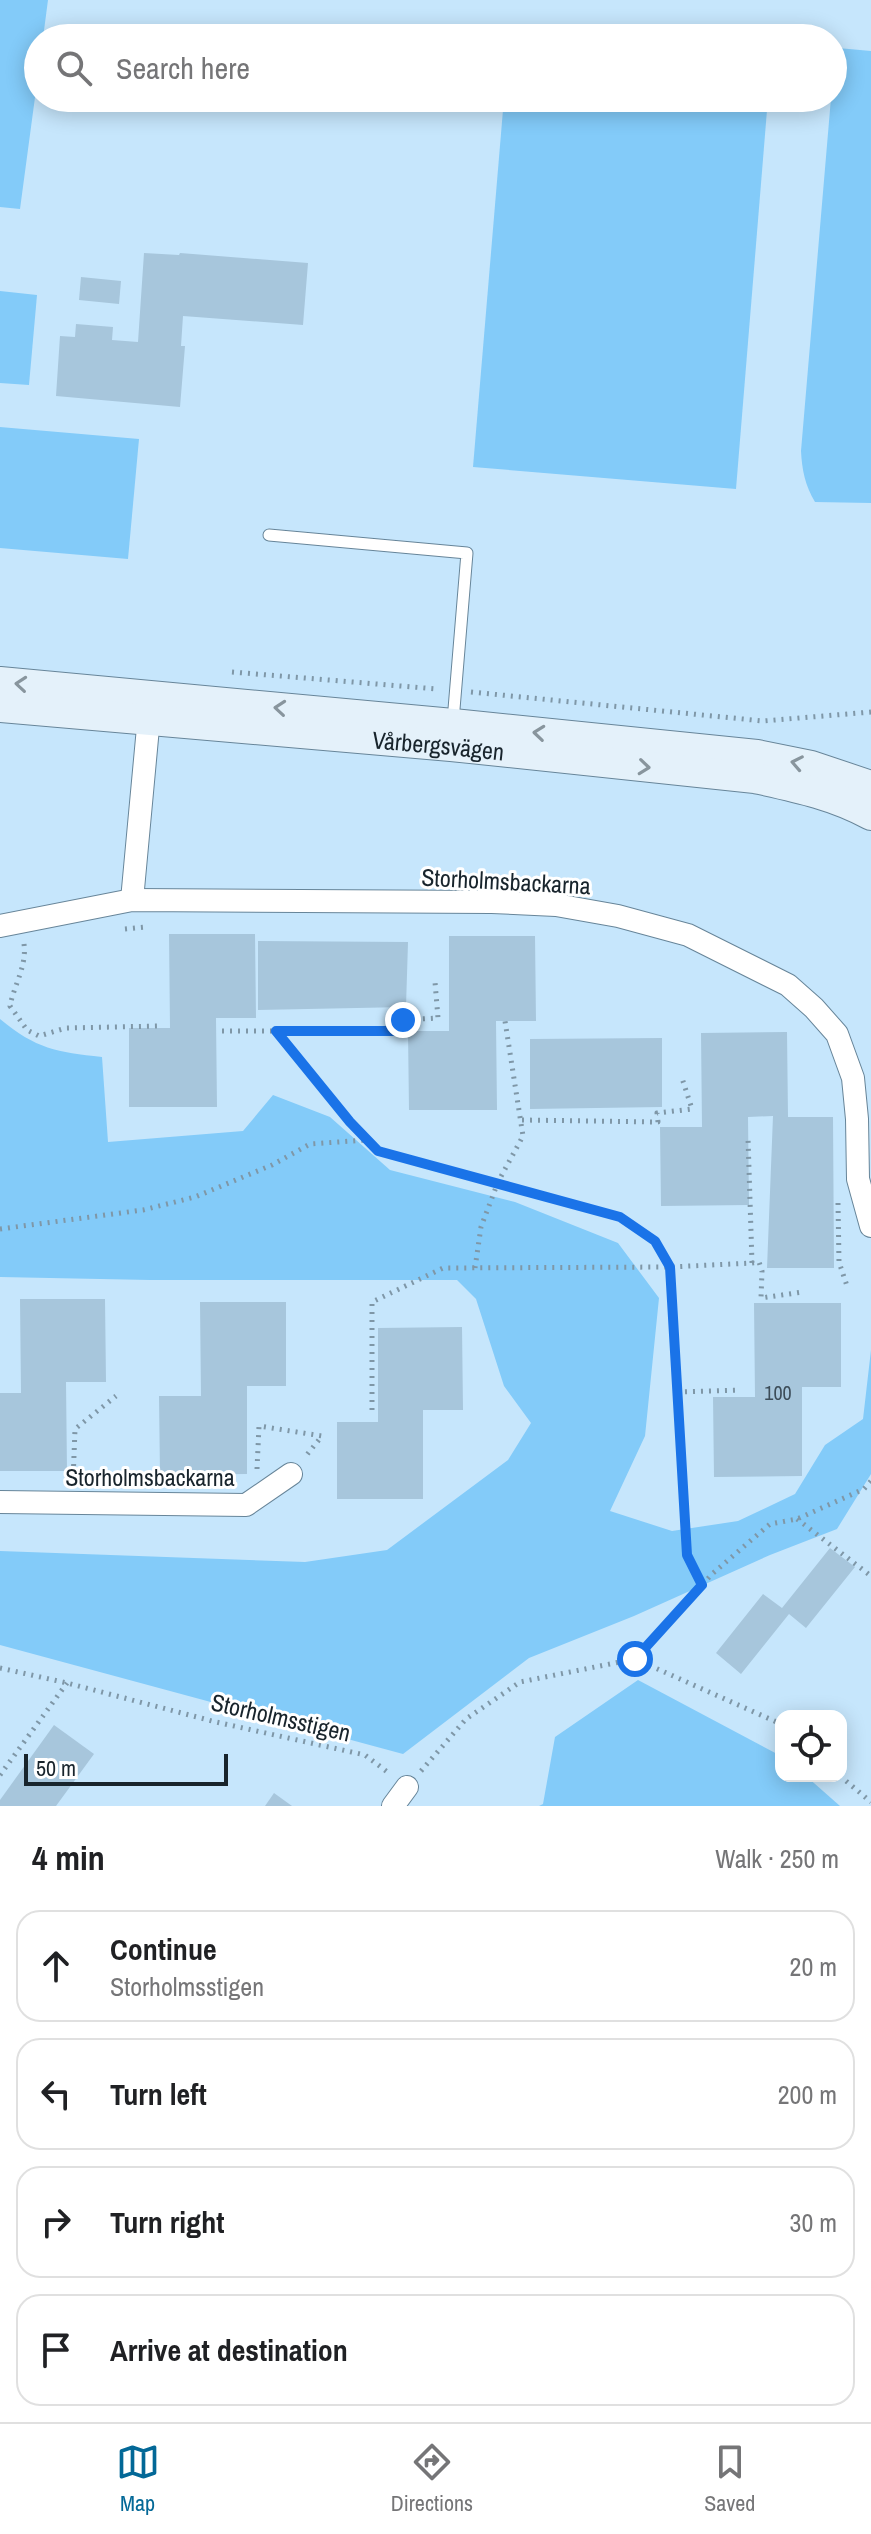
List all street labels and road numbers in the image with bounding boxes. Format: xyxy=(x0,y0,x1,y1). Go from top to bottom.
street label: Vårbergsvägen xyxy=(371,723,506,768)
street label: Storholmsbackarna xyxy=(421,861,592,901)
street label: Storholmsbackarna xyxy=(65,1461,235,1493)
street label: Storholmsstigen xyxy=(208,1685,354,1749)

